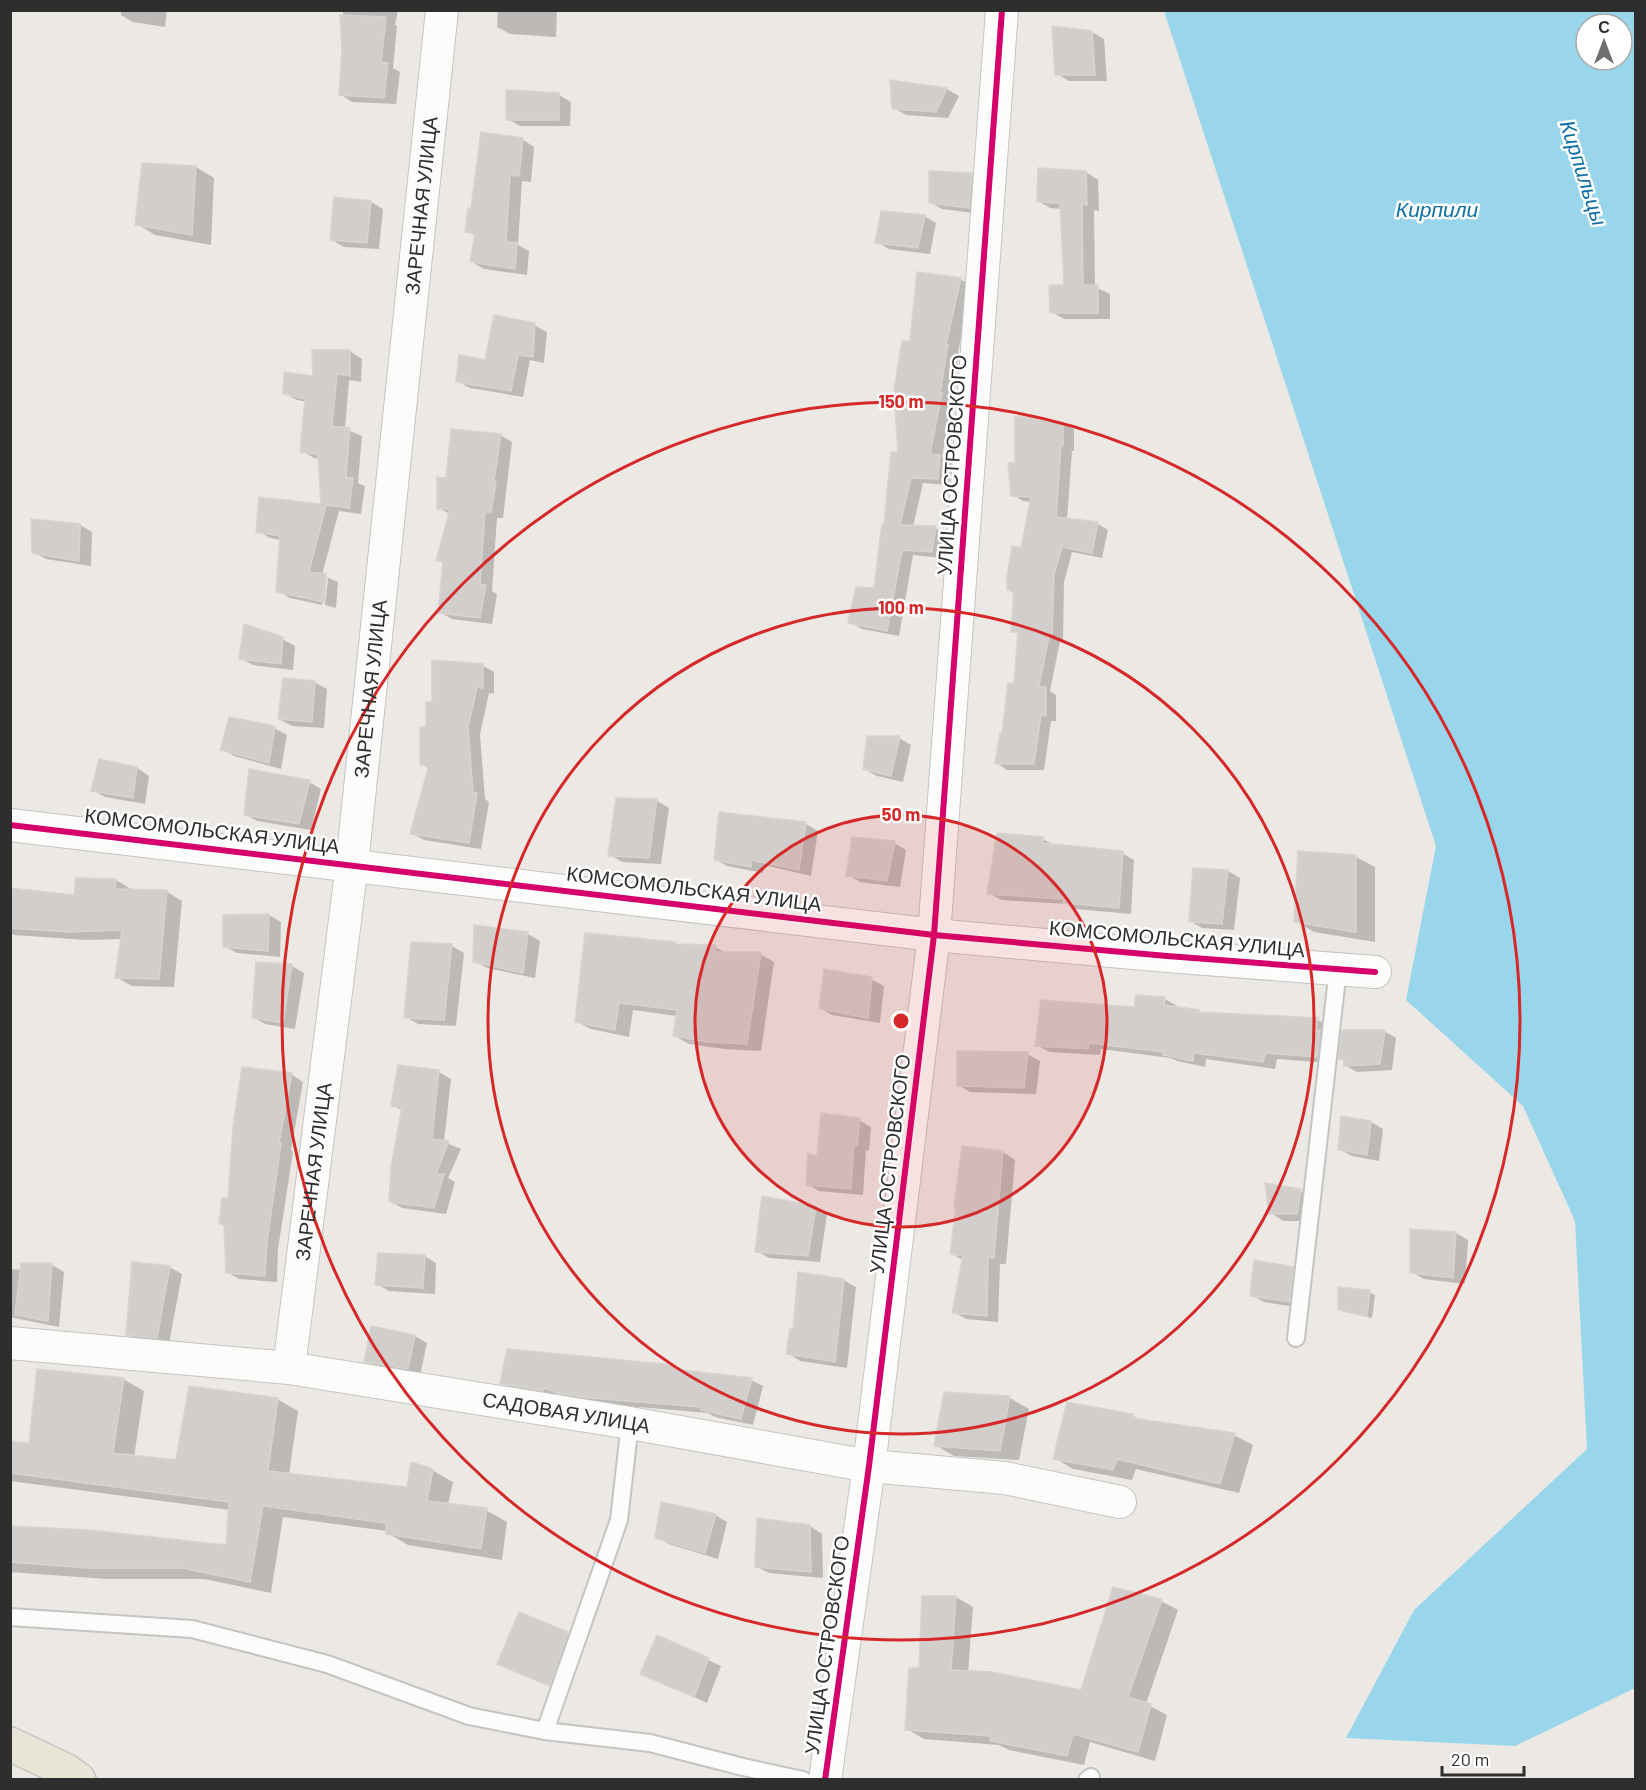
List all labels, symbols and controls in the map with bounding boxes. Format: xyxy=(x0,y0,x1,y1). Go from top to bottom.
north arrow xyxy=(1574,12,1634,72)
text: С xyxy=(1598,17,1610,36)
street label: ЗАРЕЧНАЯ УЛИЦА xyxy=(399,114,442,296)
water label: Кирпильцы xyxy=(1556,117,1613,229)
water label: Кирпили xyxy=(1396,196,1479,221)
street label: УЛИЦА ОСТРОВСКОГО xyxy=(931,354,971,576)
text: 150 m xyxy=(879,390,923,412)
text: 100 m xyxy=(878,596,924,618)
street label: ЗАРЕЧНАЯ УЛИЦА xyxy=(348,598,391,779)
street label: КОМСОМОЛЬСКАЯ УЛИЦА xyxy=(83,802,342,858)
text: 50 m xyxy=(882,803,920,825)
street label: КОМСОМОЛЬСКАЯ УЛИЦА xyxy=(565,860,824,916)
street label: КОМСОМОЛЬСКАЯ УЛИЦА xyxy=(1048,915,1307,961)
centre of rings xyxy=(891,1011,911,1031)
street label: УЛИЦА ОСТРОВСКОГО xyxy=(864,1053,914,1275)
street label: ЗАРЕЧНАЯ УЛИЦА xyxy=(290,1080,336,1262)
street label: САДОВАЯ УЛИЦА xyxy=(481,1386,653,1438)
street label: УЛИЦА ОСТРОВСКОГО xyxy=(799,1534,853,1756)
scale bar xyxy=(1442,1739,1524,1777)
text: 20 m xyxy=(1451,1748,1489,1770)

